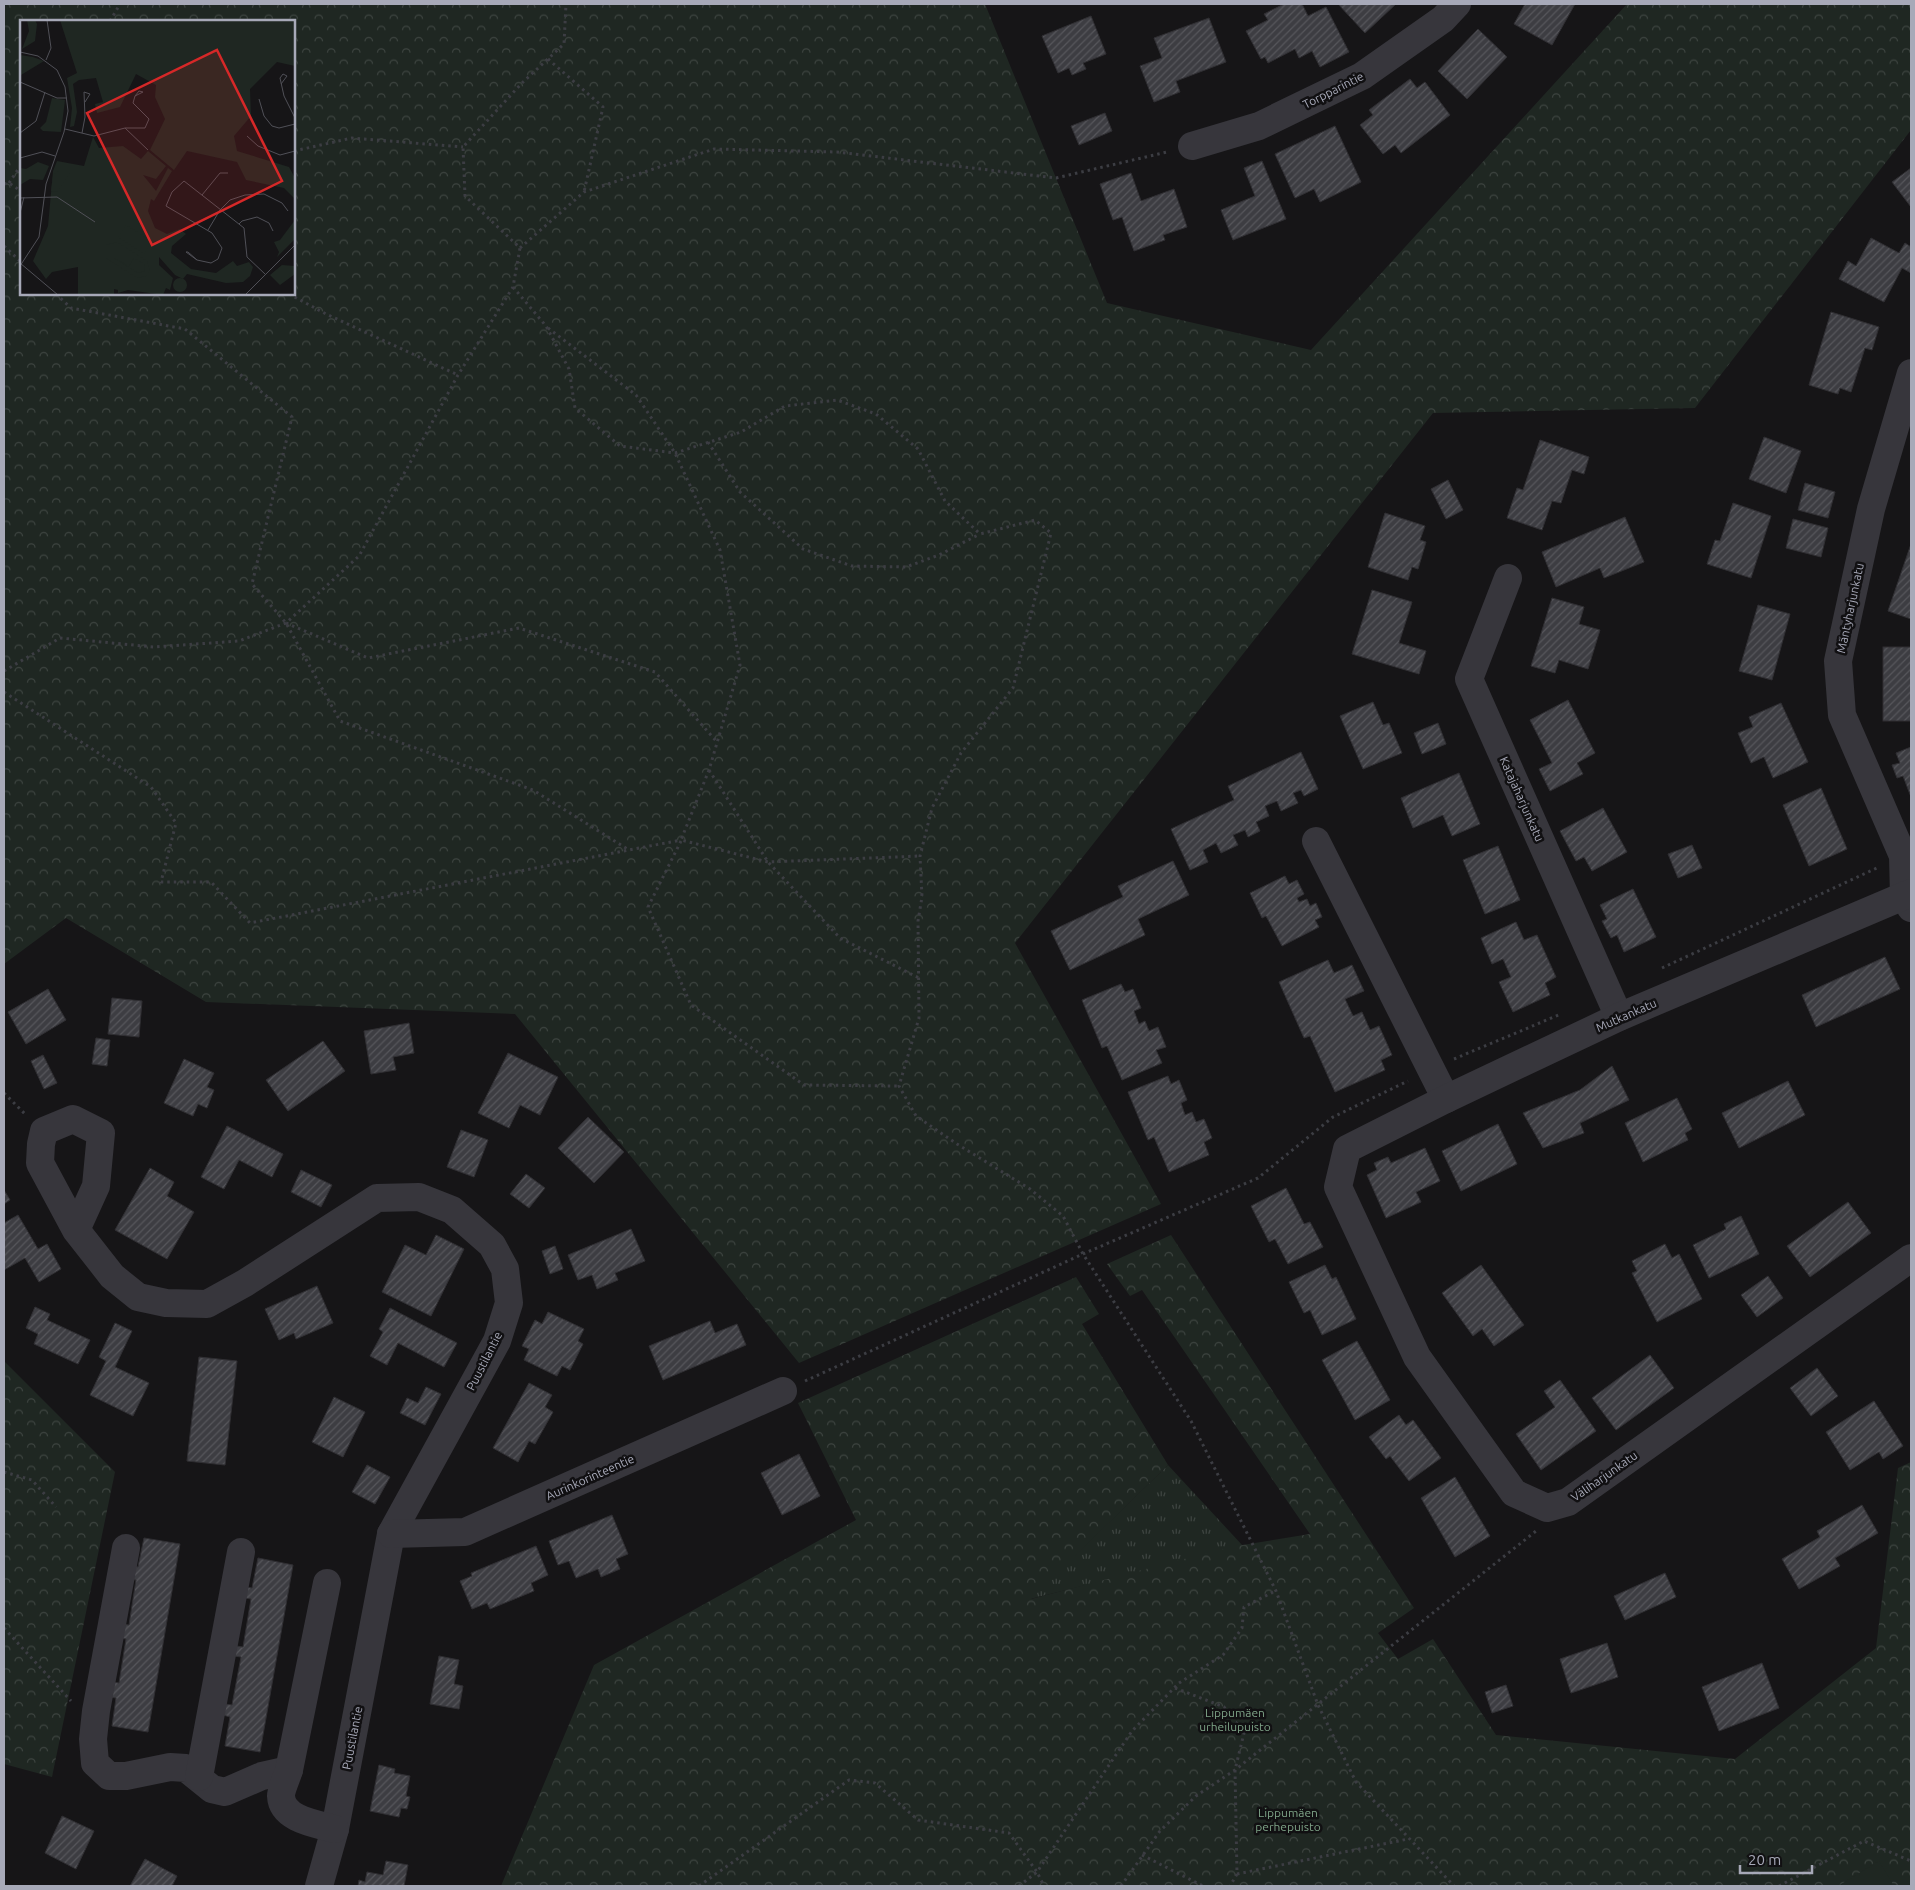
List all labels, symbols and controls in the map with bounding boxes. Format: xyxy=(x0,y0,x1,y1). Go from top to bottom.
inset map xyxy=(20,20,295,295)
street label: Torpparintie xyxy=(1300,69,1366,111)
street label: Mäntyharjunkatu xyxy=(1834,562,1866,654)
street label: Katajaharjunkatu xyxy=(1497,755,1547,843)
street label: Mutkankatu xyxy=(1594,996,1658,1034)
street label: Puustilantie xyxy=(464,1329,504,1393)
street label: Väliharjunkatu xyxy=(1568,1448,1640,1504)
street label: Aurinkorinteentie xyxy=(544,1452,636,1502)
street label: Puustilantie xyxy=(339,1705,365,1771)
park label: Lippumäen urheilupuisto xyxy=(1199,1706,1271,1733)
park label: Lippumäen perhepuisto xyxy=(1255,1806,1321,1833)
scale bar xyxy=(1740,1842,1812,1874)
text: 20 m xyxy=(1748,1851,1781,1868)

